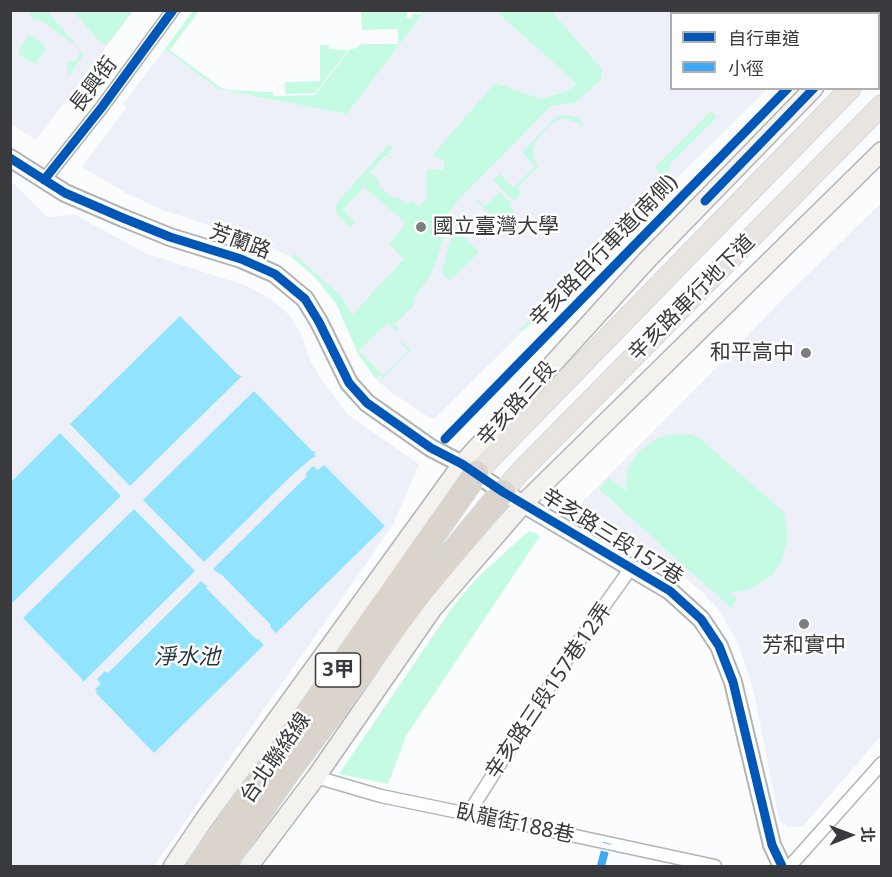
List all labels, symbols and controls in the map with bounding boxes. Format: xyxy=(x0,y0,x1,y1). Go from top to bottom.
legend xyxy=(670,12,880,90)
text: 自行車道 xyxy=(728,26,800,50)
street label: 長興街 xyxy=(65,52,123,118)
text: 小徑 xyxy=(728,56,764,80)
street label: 辛亥路自行車道(南側) xyxy=(525,170,683,332)
place label: 國立臺灣大學 xyxy=(433,214,559,240)
street label: 芳蘭路 xyxy=(206,219,274,265)
marker: 國立臺灣大學 xyxy=(414,220,428,234)
street label: 辛亥路車行地下道 xyxy=(624,230,760,366)
place label: 和平高中 xyxy=(710,340,794,366)
marker: 和平高中 xyxy=(799,346,813,360)
street label: 辛亥路三段 xyxy=(473,357,561,451)
street label: 辛亥路三段157巷 xyxy=(537,483,687,591)
street label: 辛亥路三段157巷12弄 xyxy=(481,598,617,784)
marker: 芳和實中 xyxy=(797,617,811,631)
place label: 芳和實中 xyxy=(762,633,846,659)
water label: 淨水池 xyxy=(154,645,220,671)
road number: 3甲 xyxy=(316,653,360,687)
street label: 台北聯絡線 xyxy=(236,708,316,808)
street label: 臥龍街188巷 xyxy=(454,799,576,849)
north arrow xyxy=(820,805,880,865)
text: 北 xyxy=(857,826,879,843)

